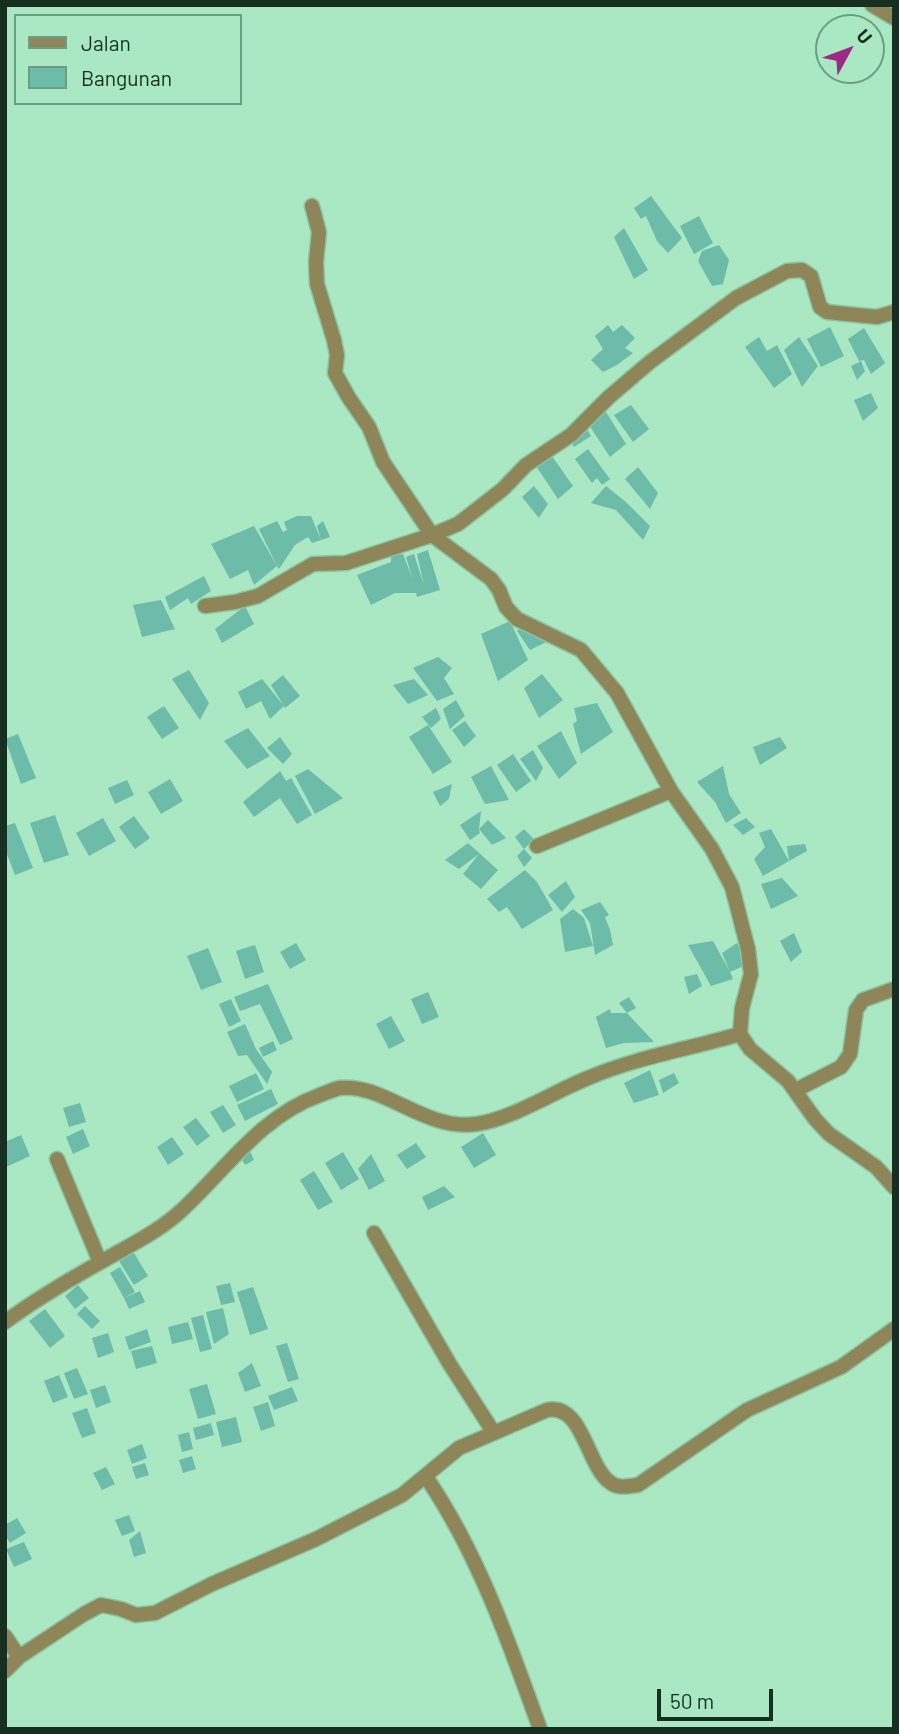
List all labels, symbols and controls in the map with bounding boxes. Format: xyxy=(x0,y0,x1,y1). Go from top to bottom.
legend xyxy=(14,14,242,105)
north arrow xyxy=(815,14,885,84)
text: U xyxy=(852,24,877,48)
text: Jalan xyxy=(81,30,131,55)
text: Bangunan xyxy=(81,65,172,90)
scale bar xyxy=(661,1674,776,1718)
text: 50 m xyxy=(670,1688,714,1713)

